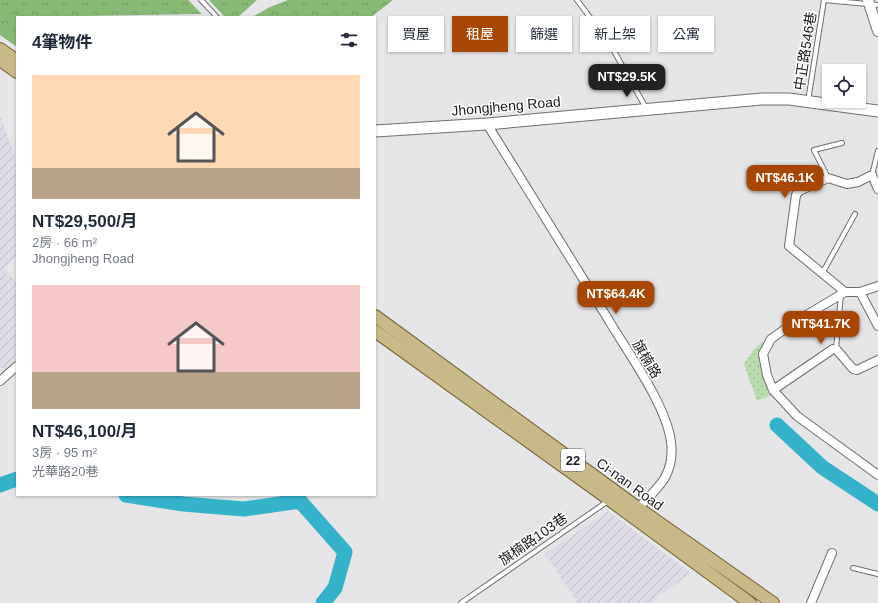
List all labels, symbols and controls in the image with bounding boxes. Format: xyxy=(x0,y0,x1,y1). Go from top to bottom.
street label: 中正路546巷 xyxy=(791,11,819,91)
chip: 買屋 xyxy=(388,16,444,52)
chip: 租屋 xyxy=(452,16,508,52)
chip: 篩選 xyxy=(516,16,572,52)
chip: 新上架 xyxy=(580,16,650,52)
chip: 公寓 xyxy=(658,16,714,52)
icon: filters xyxy=(338,29,360,51)
text: 4筆物件 xyxy=(32,33,92,52)
pin: NT$29.5K xyxy=(586,64,668,98)
map controls xyxy=(822,64,866,108)
button: locate xyxy=(822,64,866,108)
text: NT$29.5K xyxy=(597,69,657,84)
street label: Jhongjheng Road xyxy=(451,93,561,119)
icon: home xyxy=(160,101,232,173)
pin: NT$46.1K xyxy=(744,165,826,199)
text: NT$46.1K xyxy=(755,170,815,185)
text: NT$29,500/月 xyxy=(32,212,138,231)
text: 2房 · 66 m² xyxy=(32,235,97,250)
text: Jhongjheng Road xyxy=(32,251,134,266)
pin: NT$64.4K xyxy=(575,281,657,315)
text: NT$64.4K xyxy=(586,286,646,301)
icon: home xyxy=(160,311,232,383)
pin: NT$41.7K xyxy=(780,311,862,345)
text: NT$41.7K xyxy=(791,316,851,331)
street label: 旗楠路 xyxy=(629,337,665,381)
text: NT$46,100/月 xyxy=(32,422,138,441)
text: 3房 · 95 m² xyxy=(32,445,97,460)
road number: 22 xyxy=(561,449,585,471)
street label: Ci-nan Road xyxy=(593,454,667,514)
text: 光華路20巷 xyxy=(32,464,98,479)
street label: 旗楠路103巷 xyxy=(496,510,570,568)

